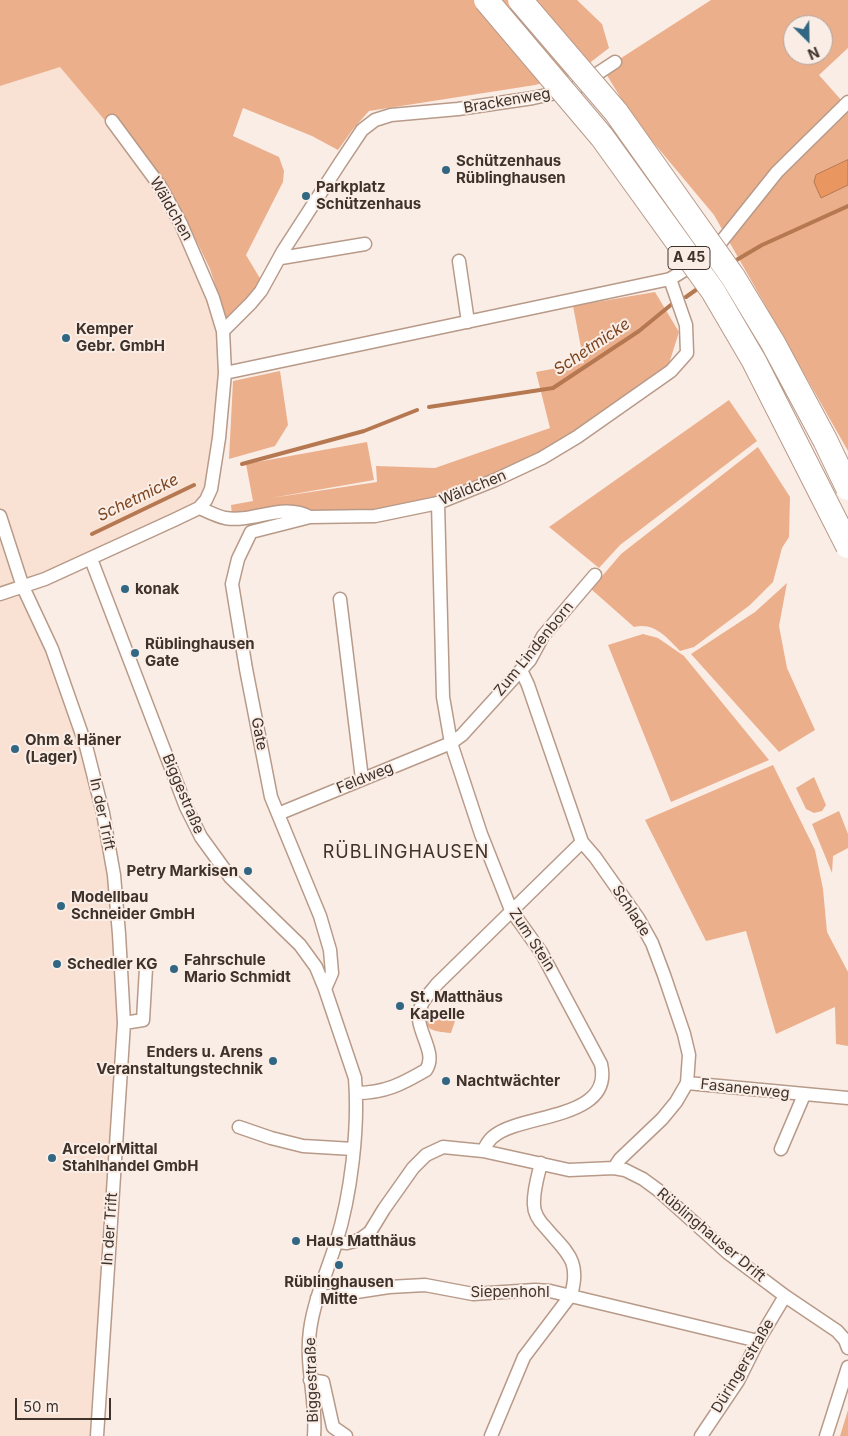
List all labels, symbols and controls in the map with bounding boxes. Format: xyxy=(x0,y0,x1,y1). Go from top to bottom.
north arrow xyxy=(783,15,833,65)
text: N xyxy=(805,43,822,63)
street label: Brackenweg xyxy=(462,85,552,117)
place label: Schützenhaus Rüblinghausen xyxy=(456,152,566,187)
marker: Schützenhaus Rüblinghausen xyxy=(440,164,452,176)
street label: Wäldchen xyxy=(146,174,196,244)
place label: Parkplatz Schützenhaus xyxy=(316,178,421,213)
marker: Parkplatz Schützenhaus xyxy=(300,190,312,202)
road number: A 45 xyxy=(668,247,710,270)
water label: Schetmicke xyxy=(550,314,634,380)
place label: Kemper Gebr. GmbH xyxy=(76,320,165,355)
marker: Kemper Gebr. GmbH xyxy=(60,332,72,344)
street label: Wäldchen xyxy=(437,466,509,510)
water label: Schetmicke xyxy=(94,470,182,526)
place label: konak xyxy=(135,580,179,598)
marker: konak xyxy=(119,583,131,595)
street label: Zum Lindenborn xyxy=(490,598,578,700)
place label: Rüblinghausen Gate xyxy=(145,635,255,670)
marker: Rüblinghausen Gate xyxy=(129,647,141,659)
street label: Gate xyxy=(247,716,271,752)
place label: Ohm & Häner (Lager) xyxy=(25,731,121,766)
marker: Ohm & Häner (Lager) xyxy=(9,743,21,755)
street label: Biggestraße xyxy=(158,751,208,837)
street label: Feldweg xyxy=(334,758,396,798)
street label: In der Trift xyxy=(86,776,118,852)
district label: RÜBLINGHAUSEN xyxy=(321,842,491,864)
place label: Petry Markisen xyxy=(127,862,238,880)
marker: Petry Markisen xyxy=(242,865,254,877)
street label: Schlade xyxy=(608,882,654,940)
place label: Modellbau Schneider GmbH xyxy=(71,888,195,923)
marker: Modellbau Schneider GmbH xyxy=(55,900,67,912)
street label: Zum Stein xyxy=(505,905,559,975)
place label: Fahrschule Mario Schmidt xyxy=(184,951,291,986)
place label: Schedler KG xyxy=(67,955,157,973)
marker: Schedler KG xyxy=(51,958,63,970)
marker: Fahrschule Mario Schmidt xyxy=(168,963,180,975)
place label: St. Matthäus Kapelle xyxy=(410,988,503,1023)
marker: St. Matthäus Kapelle xyxy=(394,1000,406,1012)
place label: Enders u. Arens Veranstaltungstechnik xyxy=(96,1043,263,1078)
marker: Enders u. Arens Veranstaltungstechnik xyxy=(267,1055,279,1067)
place label: Nachtwächter xyxy=(456,1072,560,1090)
marker: Nachtwächter xyxy=(440,1075,452,1087)
street label: Fasanenweg xyxy=(699,1075,791,1103)
place label: ArcelorMittal Stahlhandel GmbH xyxy=(62,1140,199,1175)
marker: ArcelorMittal Stahlhandel GmbH xyxy=(46,1152,58,1164)
street label: Rüblinghauser Drift xyxy=(653,1184,769,1286)
street label: In der Trift xyxy=(98,1192,122,1266)
place label: Haus Matthäus xyxy=(306,1232,416,1250)
marker: Haus Matthäus xyxy=(290,1235,302,1247)
marker: Rüblinghausen Mitte xyxy=(333,1259,345,1271)
place label: Rüblinghausen Mitte xyxy=(284,1273,394,1308)
street label: Siepenhohl xyxy=(470,1283,550,1301)
street label: Düringerstraße xyxy=(708,1316,778,1416)
street label: Biggestraße xyxy=(302,1337,322,1423)
scale bar xyxy=(18,1388,114,1420)
text: 50 m xyxy=(23,1397,59,1416)

